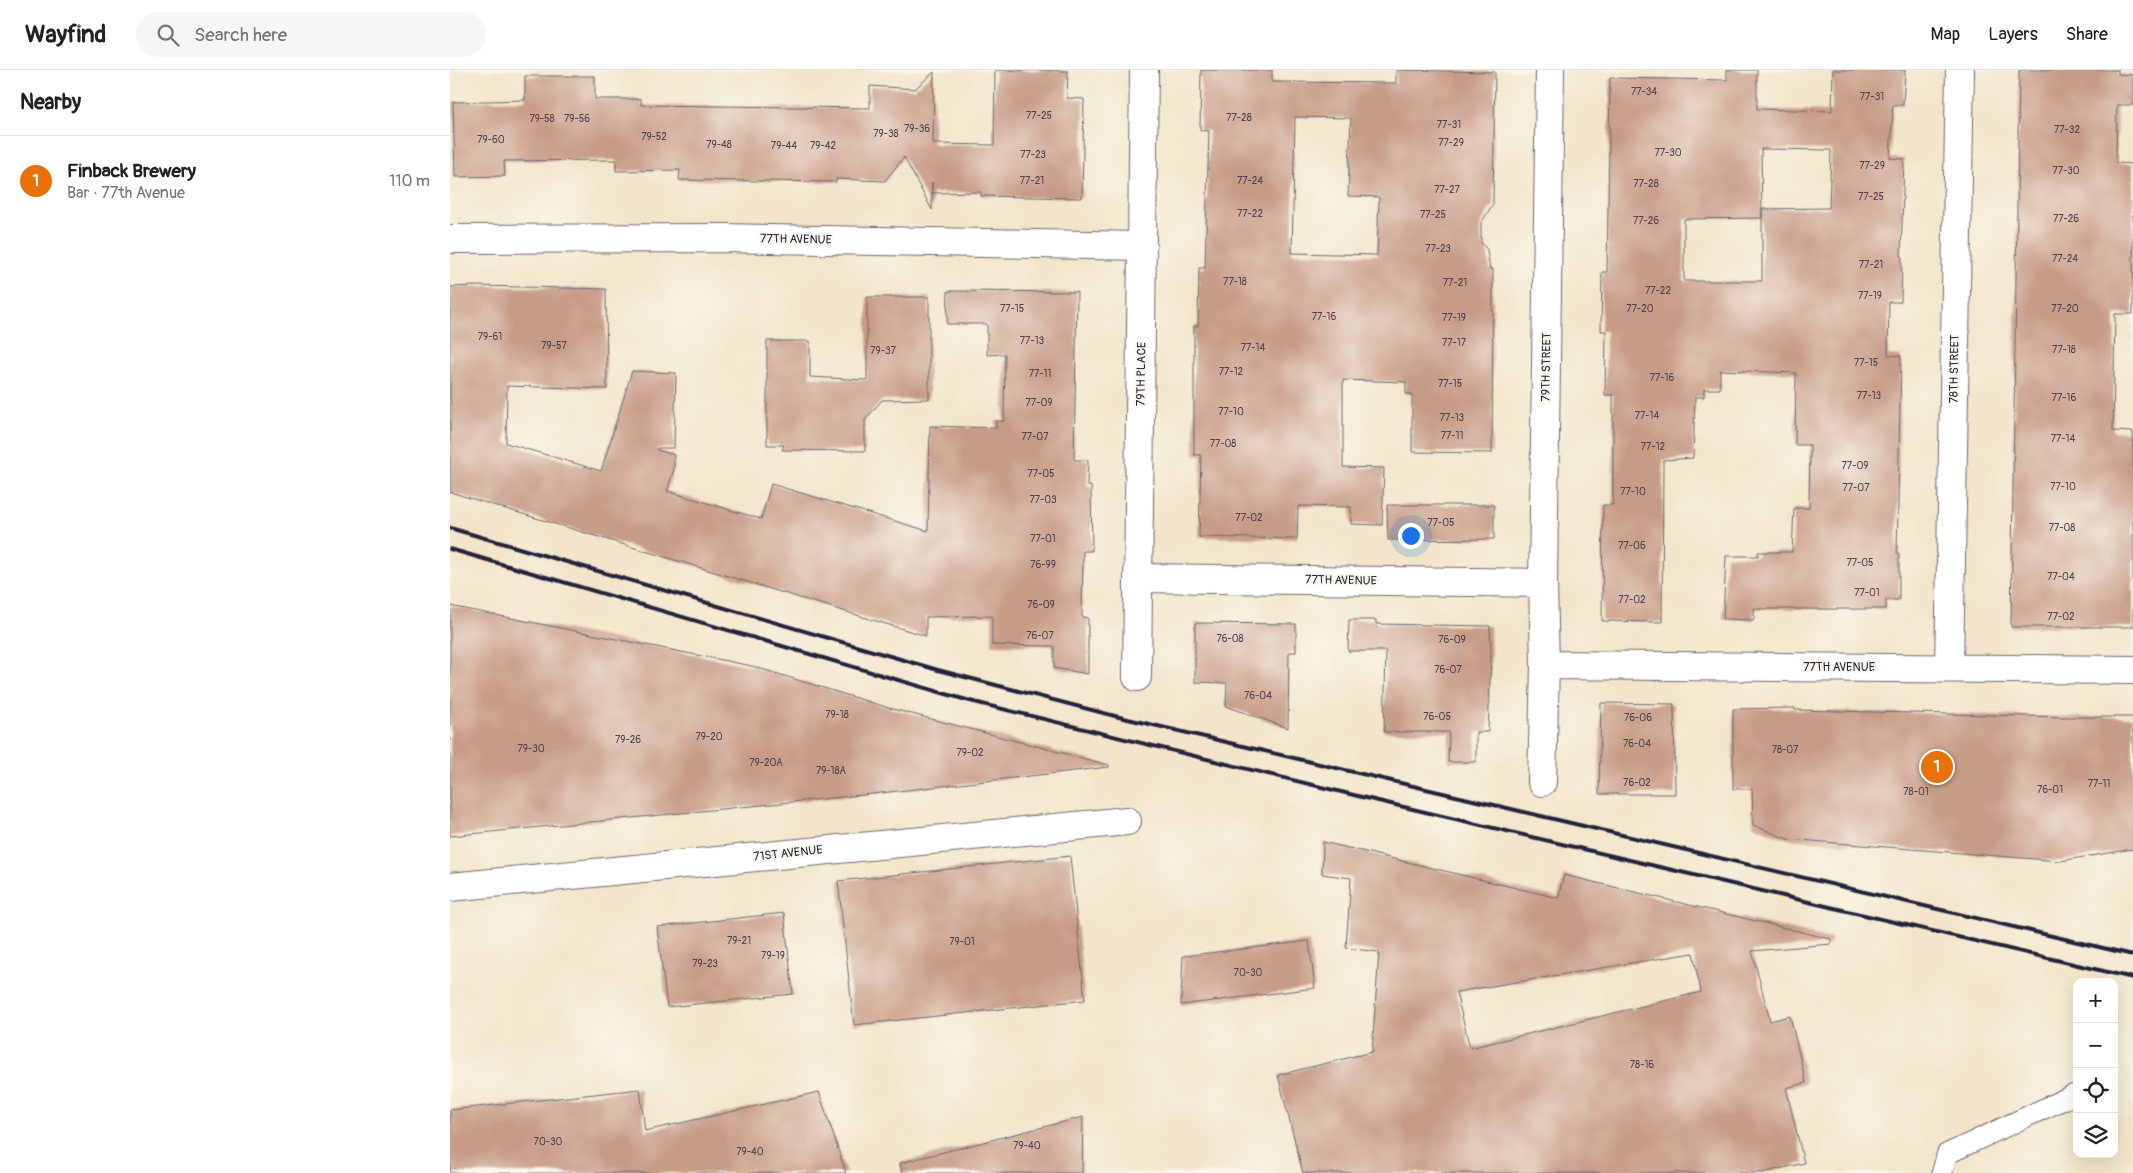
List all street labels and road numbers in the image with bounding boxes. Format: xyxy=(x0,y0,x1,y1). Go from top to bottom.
street label: 77TH AVENUE xyxy=(760,231,832,248)
street label: 79TH STREET xyxy=(1538,332,1555,402)
street label: 78TH STREET xyxy=(1946,334,1963,404)
street label: 79TH PLACE xyxy=(1133,342,1150,406)
street label: 77TH AVENUE xyxy=(1305,572,1377,589)
street label: 77TH AVENUE xyxy=(1803,660,1875,675)
street label: 71ST AVENUE xyxy=(753,842,823,865)

